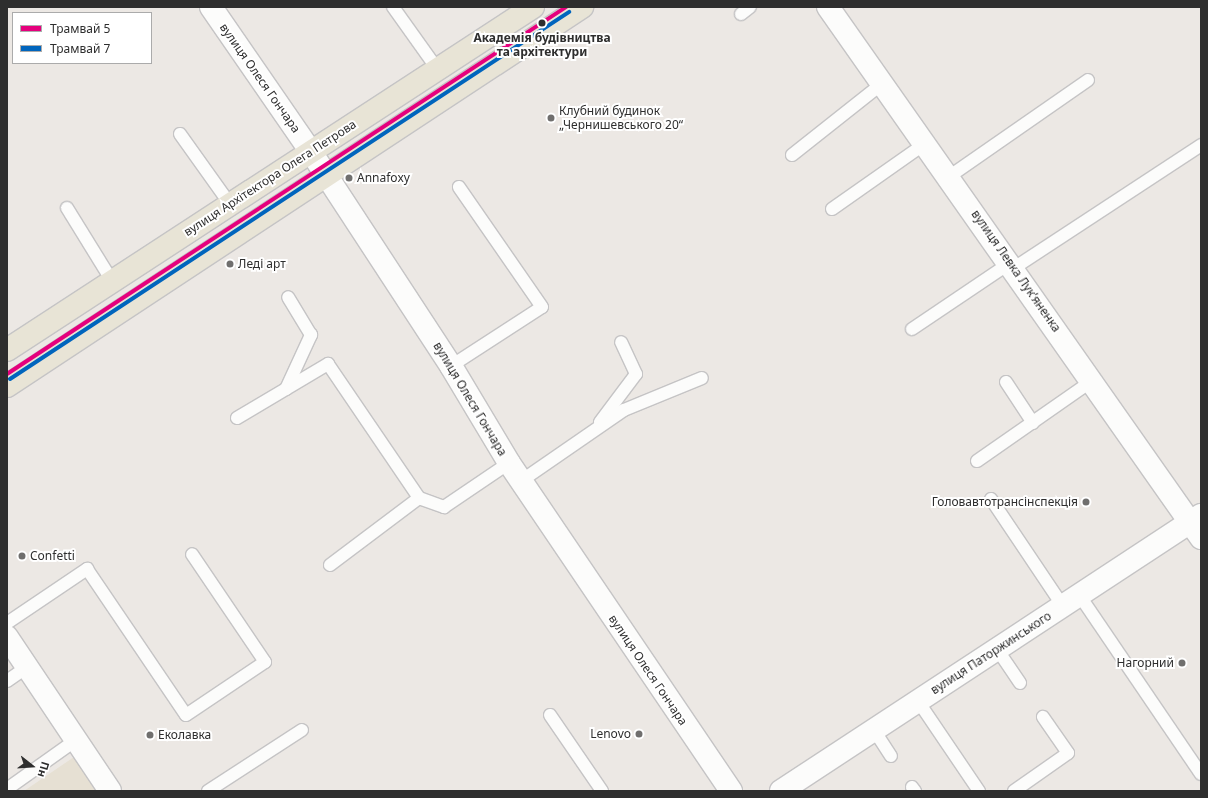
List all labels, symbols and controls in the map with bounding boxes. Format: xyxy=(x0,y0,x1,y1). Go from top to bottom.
legend xyxy=(12,12,152,64)
marker: Академія будівництва та архітектури xyxy=(535,16,549,30)
text: Трамвай 5 xyxy=(50,20,110,37)
street label: вулиця Олеся Гончара xyxy=(217,20,303,136)
place label: Академія будівництва та архітектури xyxy=(473,31,611,59)
text: Трамвай 7 xyxy=(50,40,110,57)
place label: Клубний будинок „Чернишевського 20“ xyxy=(559,104,683,132)
marker: Клубний будинок „Чернишевського 20“ xyxy=(546,113,556,123)
street label: вулиця Архітектора Олега Петрова xyxy=(181,117,359,239)
place label: Annafoxy xyxy=(357,171,410,185)
marker: Annafoxy xyxy=(344,173,354,183)
street label: вулиця Левка Лукʼяненка xyxy=(968,207,1064,335)
place label: Леді арт xyxy=(238,257,286,271)
marker: Леді арт xyxy=(225,259,235,269)
street label: вулиця Олеся Гончара xyxy=(430,339,510,459)
place label: Головавтотрансінспекція xyxy=(932,495,1078,509)
marker: Головавтотрансінспекція xyxy=(1081,497,1091,507)
place label: Confetti xyxy=(30,549,75,563)
marker: Confetti xyxy=(17,551,27,561)
street label: вулиця Паторжинського xyxy=(928,609,1054,697)
street label: вулиця Олеся Гончара xyxy=(606,612,690,728)
place label: Нагорний xyxy=(1117,656,1174,670)
marker: Нагорний xyxy=(1177,658,1187,668)
place label: Lenovo xyxy=(590,727,631,741)
place label: Еколавка xyxy=(158,728,211,742)
marker: Lenovo xyxy=(634,729,644,739)
marker: Еколавка xyxy=(145,730,155,740)
north arrow xyxy=(12,746,52,786)
text: Пн xyxy=(35,760,53,779)

